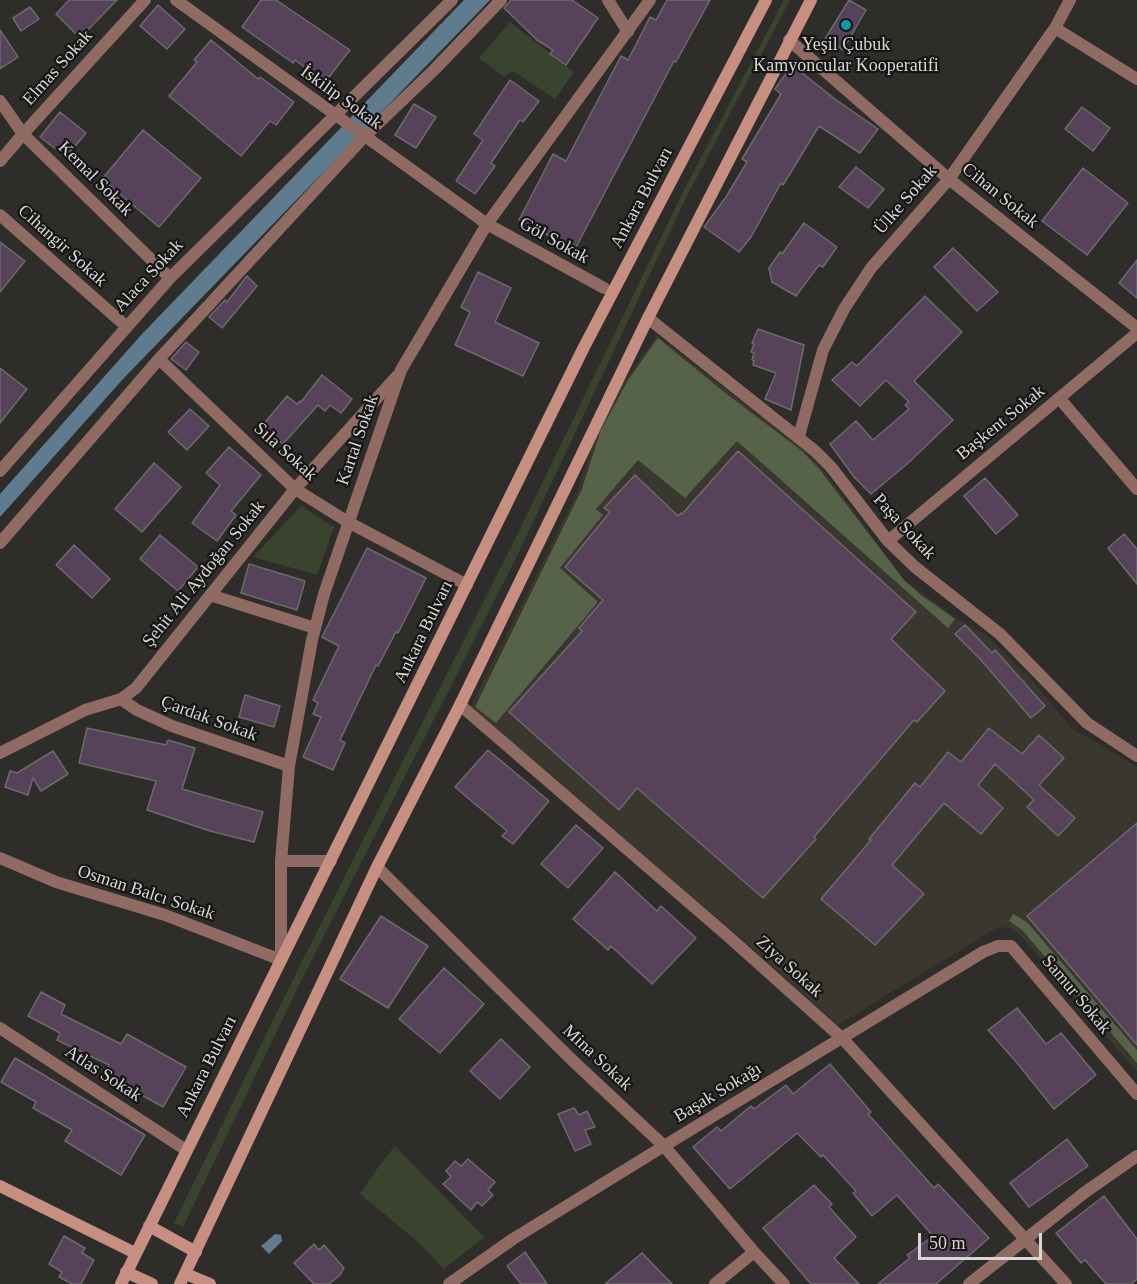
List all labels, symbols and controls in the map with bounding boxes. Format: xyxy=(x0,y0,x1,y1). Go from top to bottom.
marker: Yeşil Çubuk Kamyoncular Kooperatifi xyxy=(839,18,853,32)
street label: Elmas Sokak xyxy=(18,26,98,110)
place label: Yeşil Çubuk Kamyoncular Kooperatifi xyxy=(753,34,939,76)
street label: İskilip Sokak xyxy=(296,61,386,135)
street label: Kemal Sokak xyxy=(53,137,137,221)
street label: Ankara Bulvarı xyxy=(606,144,678,252)
street label: Cihan Sokak xyxy=(957,159,1043,233)
street label: Ülke Sokak xyxy=(870,161,942,239)
street label: Cihangir Sokak xyxy=(13,200,111,292)
street label: Göl Sokak xyxy=(515,213,593,269)
street label: Alaca Sokak xyxy=(110,235,188,317)
street label: Başkent Sokak xyxy=(952,381,1050,465)
street label: Kartal Sokak xyxy=(332,392,384,488)
street label: Sıla Sokak xyxy=(249,418,321,486)
street label: Paşa Sokak xyxy=(868,489,940,565)
street label: Şehit Ali Aydoğan Sokak xyxy=(138,496,270,652)
street label: Ankara Bulvarı xyxy=(390,577,458,687)
street label: Çardak Sokak xyxy=(158,691,260,747)
street label: Osman Balcı Sokak xyxy=(75,861,217,925)
street label: Ziya Sokak xyxy=(751,931,827,1003)
street label: Samur Sokak xyxy=(1037,951,1115,1039)
street label: Ankara Bulvarı xyxy=(172,1012,242,1122)
street label: Mina Sokak xyxy=(558,1020,636,1096)
street label: Atlas Sokak xyxy=(60,1041,146,1107)
street label: Başak Sokağı xyxy=(670,1058,766,1128)
scale bar xyxy=(921,1221,1046,1259)
text: 50 m xyxy=(929,1233,966,1253)

